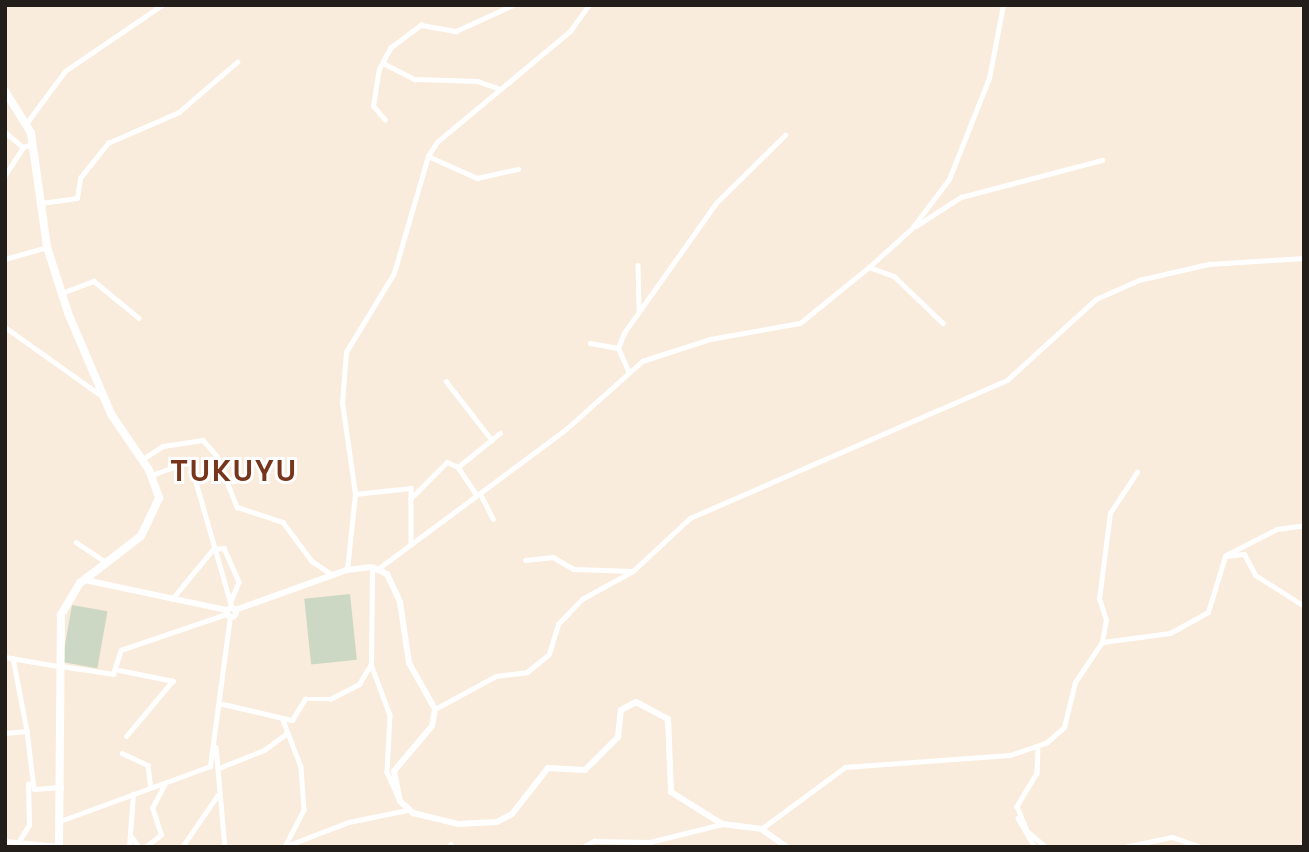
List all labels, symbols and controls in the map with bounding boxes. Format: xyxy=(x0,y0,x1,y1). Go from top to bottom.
district label: TUKUYU xyxy=(171,453,297,489)

